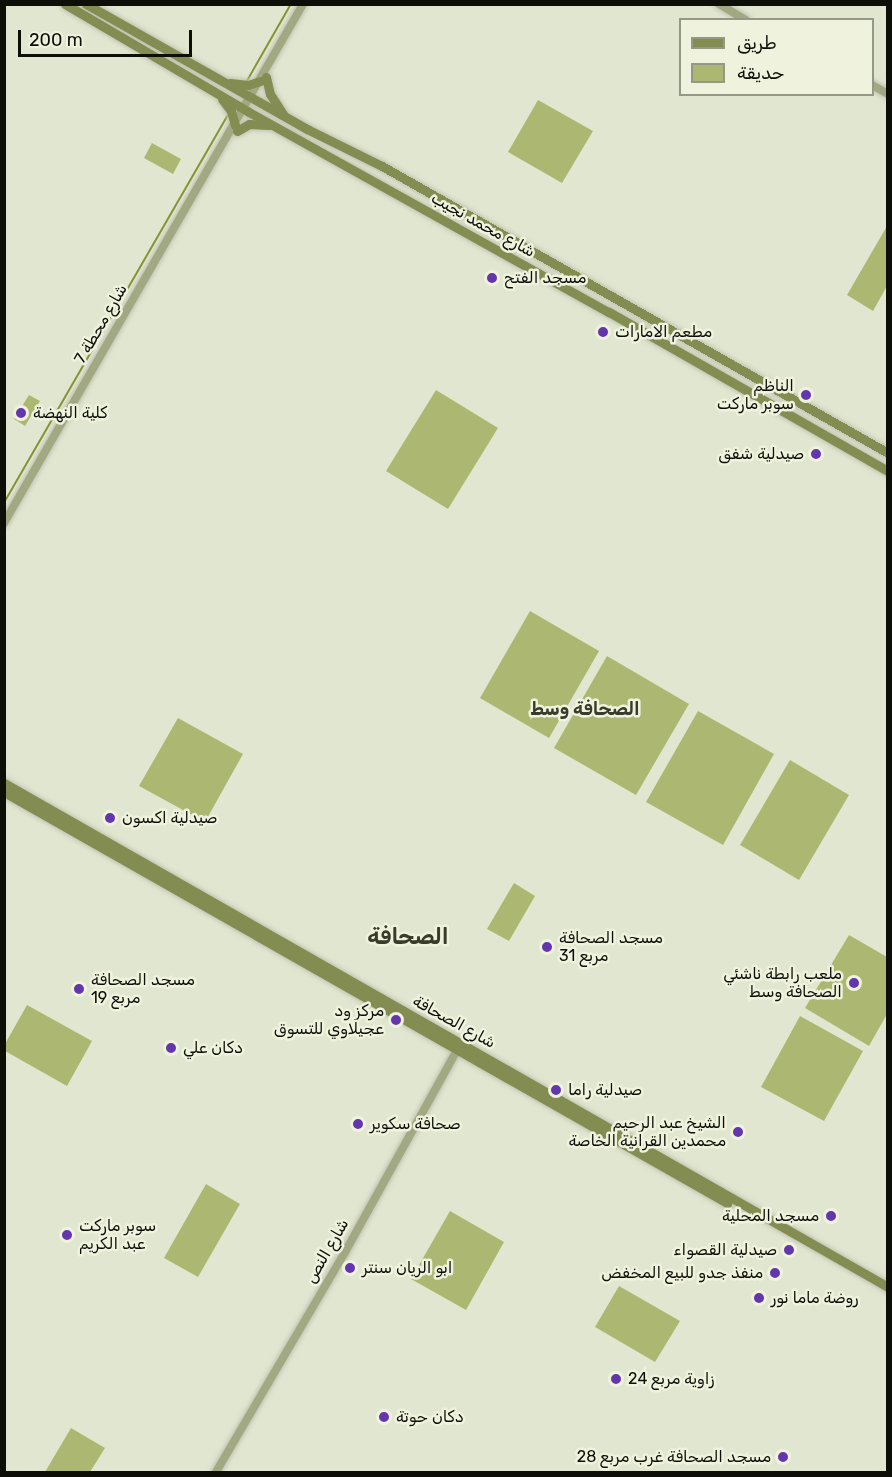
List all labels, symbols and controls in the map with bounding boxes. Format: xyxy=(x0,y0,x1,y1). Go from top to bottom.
scale bar xyxy=(21,18,195,56)
legend xyxy=(679,18,874,96)
text: 200 m xyxy=(29,29,83,51)
text: طريق xyxy=(737,32,777,54)
text: حديقة xyxy=(737,62,784,84)
street label: شارع محمد نجيب xyxy=(428,188,538,262)
place label: مسجد الفتح xyxy=(504,268,586,288)
marker: مسجد الفتح xyxy=(485,271,499,285)
street label: شارع محطة 7 xyxy=(70,281,132,367)
place label: مطعم الامارات xyxy=(615,322,712,342)
marker: مطعم الامارات xyxy=(596,325,610,339)
place label: الناظم سوبر ماركت xyxy=(717,376,794,414)
marker: الناظم سوبر ماركت xyxy=(799,388,813,402)
place label: كلية النهضة xyxy=(33,403,107,423)
marker: كلية النهضة xyxy=(14,406,28,420)
place label: صيدلية شفق xyxy=(718,444,804,464)
marker: صيدلية شفق xyxy=(809,447,823,461)
district label: الصحافة وسط xyxy=(530,698,640,720)
place label: صيدلية اكسون xyxy=(122,808,217,828)
marker: صيدلية اكسون xyxy=(103,811,117,825)
district label: الصحافة xyxy=(367,924,449,950)
place label: مسجد الصحافة مربع 31 xyxy=(559,928,663,966)
marker: مسجد الصحافة مربع 31 xyxy=(540,940,554,954)
place label: ملعب رابطة ناشئي الصحافة وسط xyxy=(723,964,842,1002)
place label: مسجد الصحافة مربع 19 xyxy=(91,970,195,1008)
marker: ملعب رابطة ناشئي الصحافة وسط xyxy=(847,976,861,990)
marker: مسجد الصحافة مربع 19 xyxy=(72,982,86,996)
street label: شارع الصحافة xyxy=(409,991,499,1053)
place label: مركز ود عجيلاوي للتسوق xyxy=(274,1001,384,1039)
marker: مركز ود عجيلاوي للتسوق xyxy=(389,1013,403,1027)
place label: دكان علي xyxy=(183,1038,243,1058)
marker: دكان علي xyxy=(164,1041,178,1055)
place label: صيدلية راما xyxy=(568,1080,642,1100)
marker: صيدلية راما xyxy=(549,1083,563,1097)
place label: الشيخ عبد الرحيم محمدين القرانية الخاصة xyxy=(568,1113,726,1151)
place label: صحافة سكوير xyxy=(370,1114,460,1134)
marker: صحافة سكوير xyxy=(351,1117,365,1131)
marker: الشيخ عبد الرحيم محمدين القرانية الخاصة xyxy=(731,1125,745,1139)
place label: مسجد المحلية xyxy=(722,1206,819,1226)
marker: مسجد المحلية xyxy=(824,1209,838,1223)
street label: شارع النص xyxy=(301,1215,353,1287)
place label: سوبر ماركت عبد الكريم xyxy=(79,1216,156,1254)
marker: سوبر ماركت عبد الكريم xyxy=(60,1228,74,1242)
place label: صيدلية القصواء xyxy=(673,1240,777,1260)
marker: صيدلية القصواء xyxy=(782,1243,796,1257)
place label: ابو الريان سنتر xyxy=(362,1258,452,1278)
marker: ابو الريان سنتر xyxy=(343,1261,357,1275)
place label: منفذ جدو للبيع المخفض xyxy=(601,1263,763,1283)
marker: منفذ جدو للبيع المخفض xyxy=(768,1266,782,1280)
place label: روضة ماما نور xyxy=(771,1288,859,1308)
marker: روضة ماما نور xyxy=(752,1291,766,1305)
place label: زاوية مربع 24 xyxy=(628,1369,714,1389)
marker: زاوية مربع 24 xyxy=(609,1372,623,1386)
place label: دكان حوتة xyxy=(396,1407,464,1427)
marker: دكان حوتة xyxy=(377,1410,391,1424)
place label: مسجد الصحافة غرب مربع 28 xyxy=(577,1447,771,1467)
marker: مسجد الصحافة غرب مربع 28 xyxy=(776,1450,790,1464)

